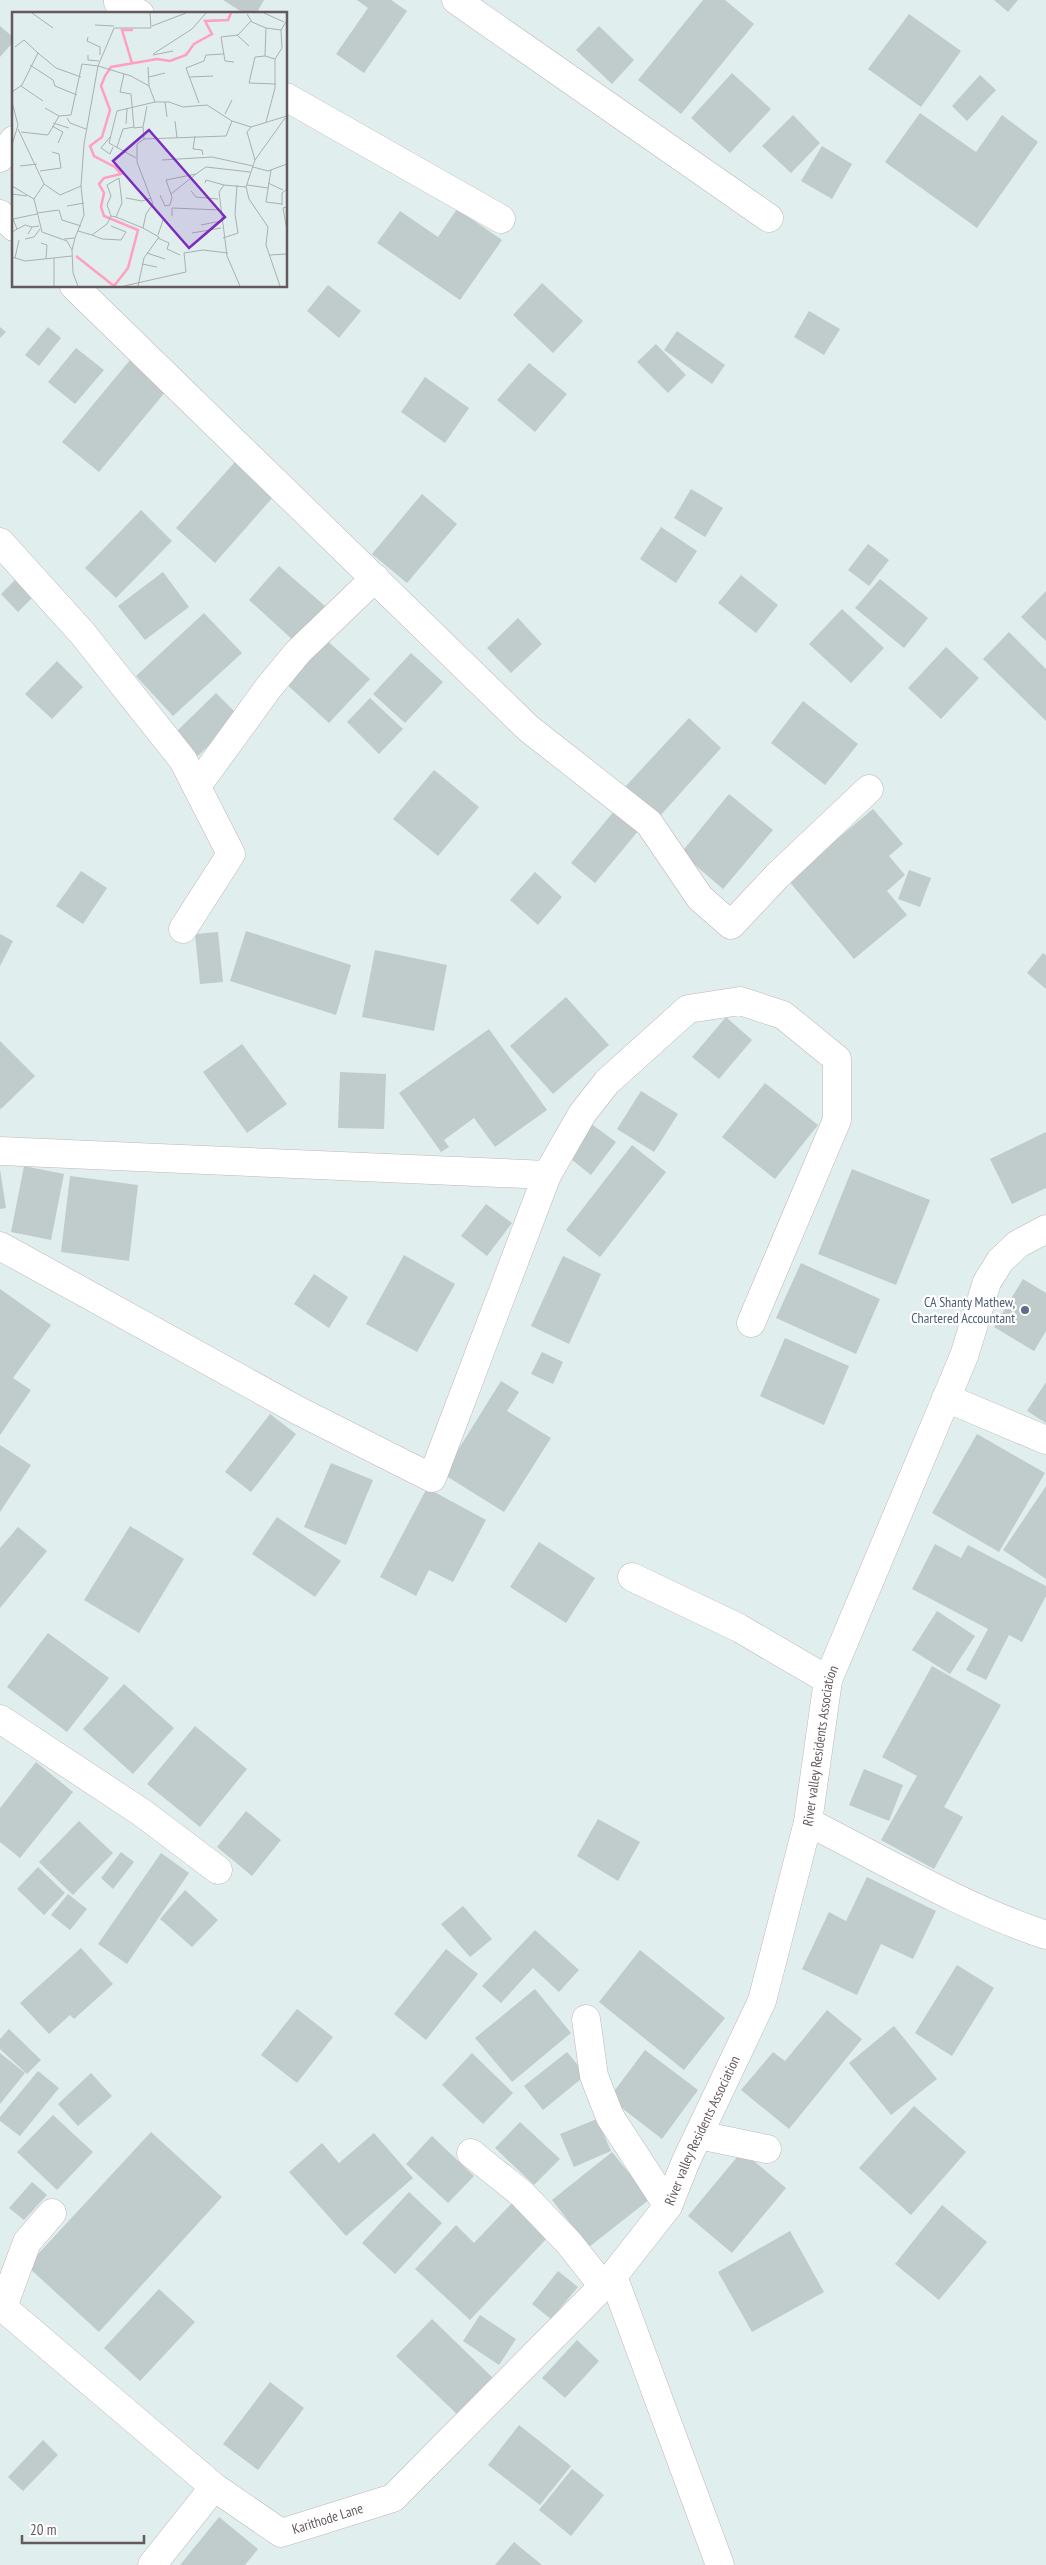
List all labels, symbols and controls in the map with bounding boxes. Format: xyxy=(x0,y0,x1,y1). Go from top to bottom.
inset map xyxy=(12,12,288,288)
place label: CA Shanty Mathew, Chartered Accountant xyxy=(911,1293,1015,1327)
marker: CA Shanty Mathew, Chartered Accountant xyxy=(1019,1304,1031,1316)
street label: River valley Residents Association xyxy=(798,1662,842,1828)
street label: River valley Residents Association xyxy=(660,2053,744,2208)
street label: Karithode Lane xyxy=(290,2499,365,2538)
scale bar xyxy=(22,2512,145,2544)
text: 20 m xyxy=(30,2520,56,2539)

